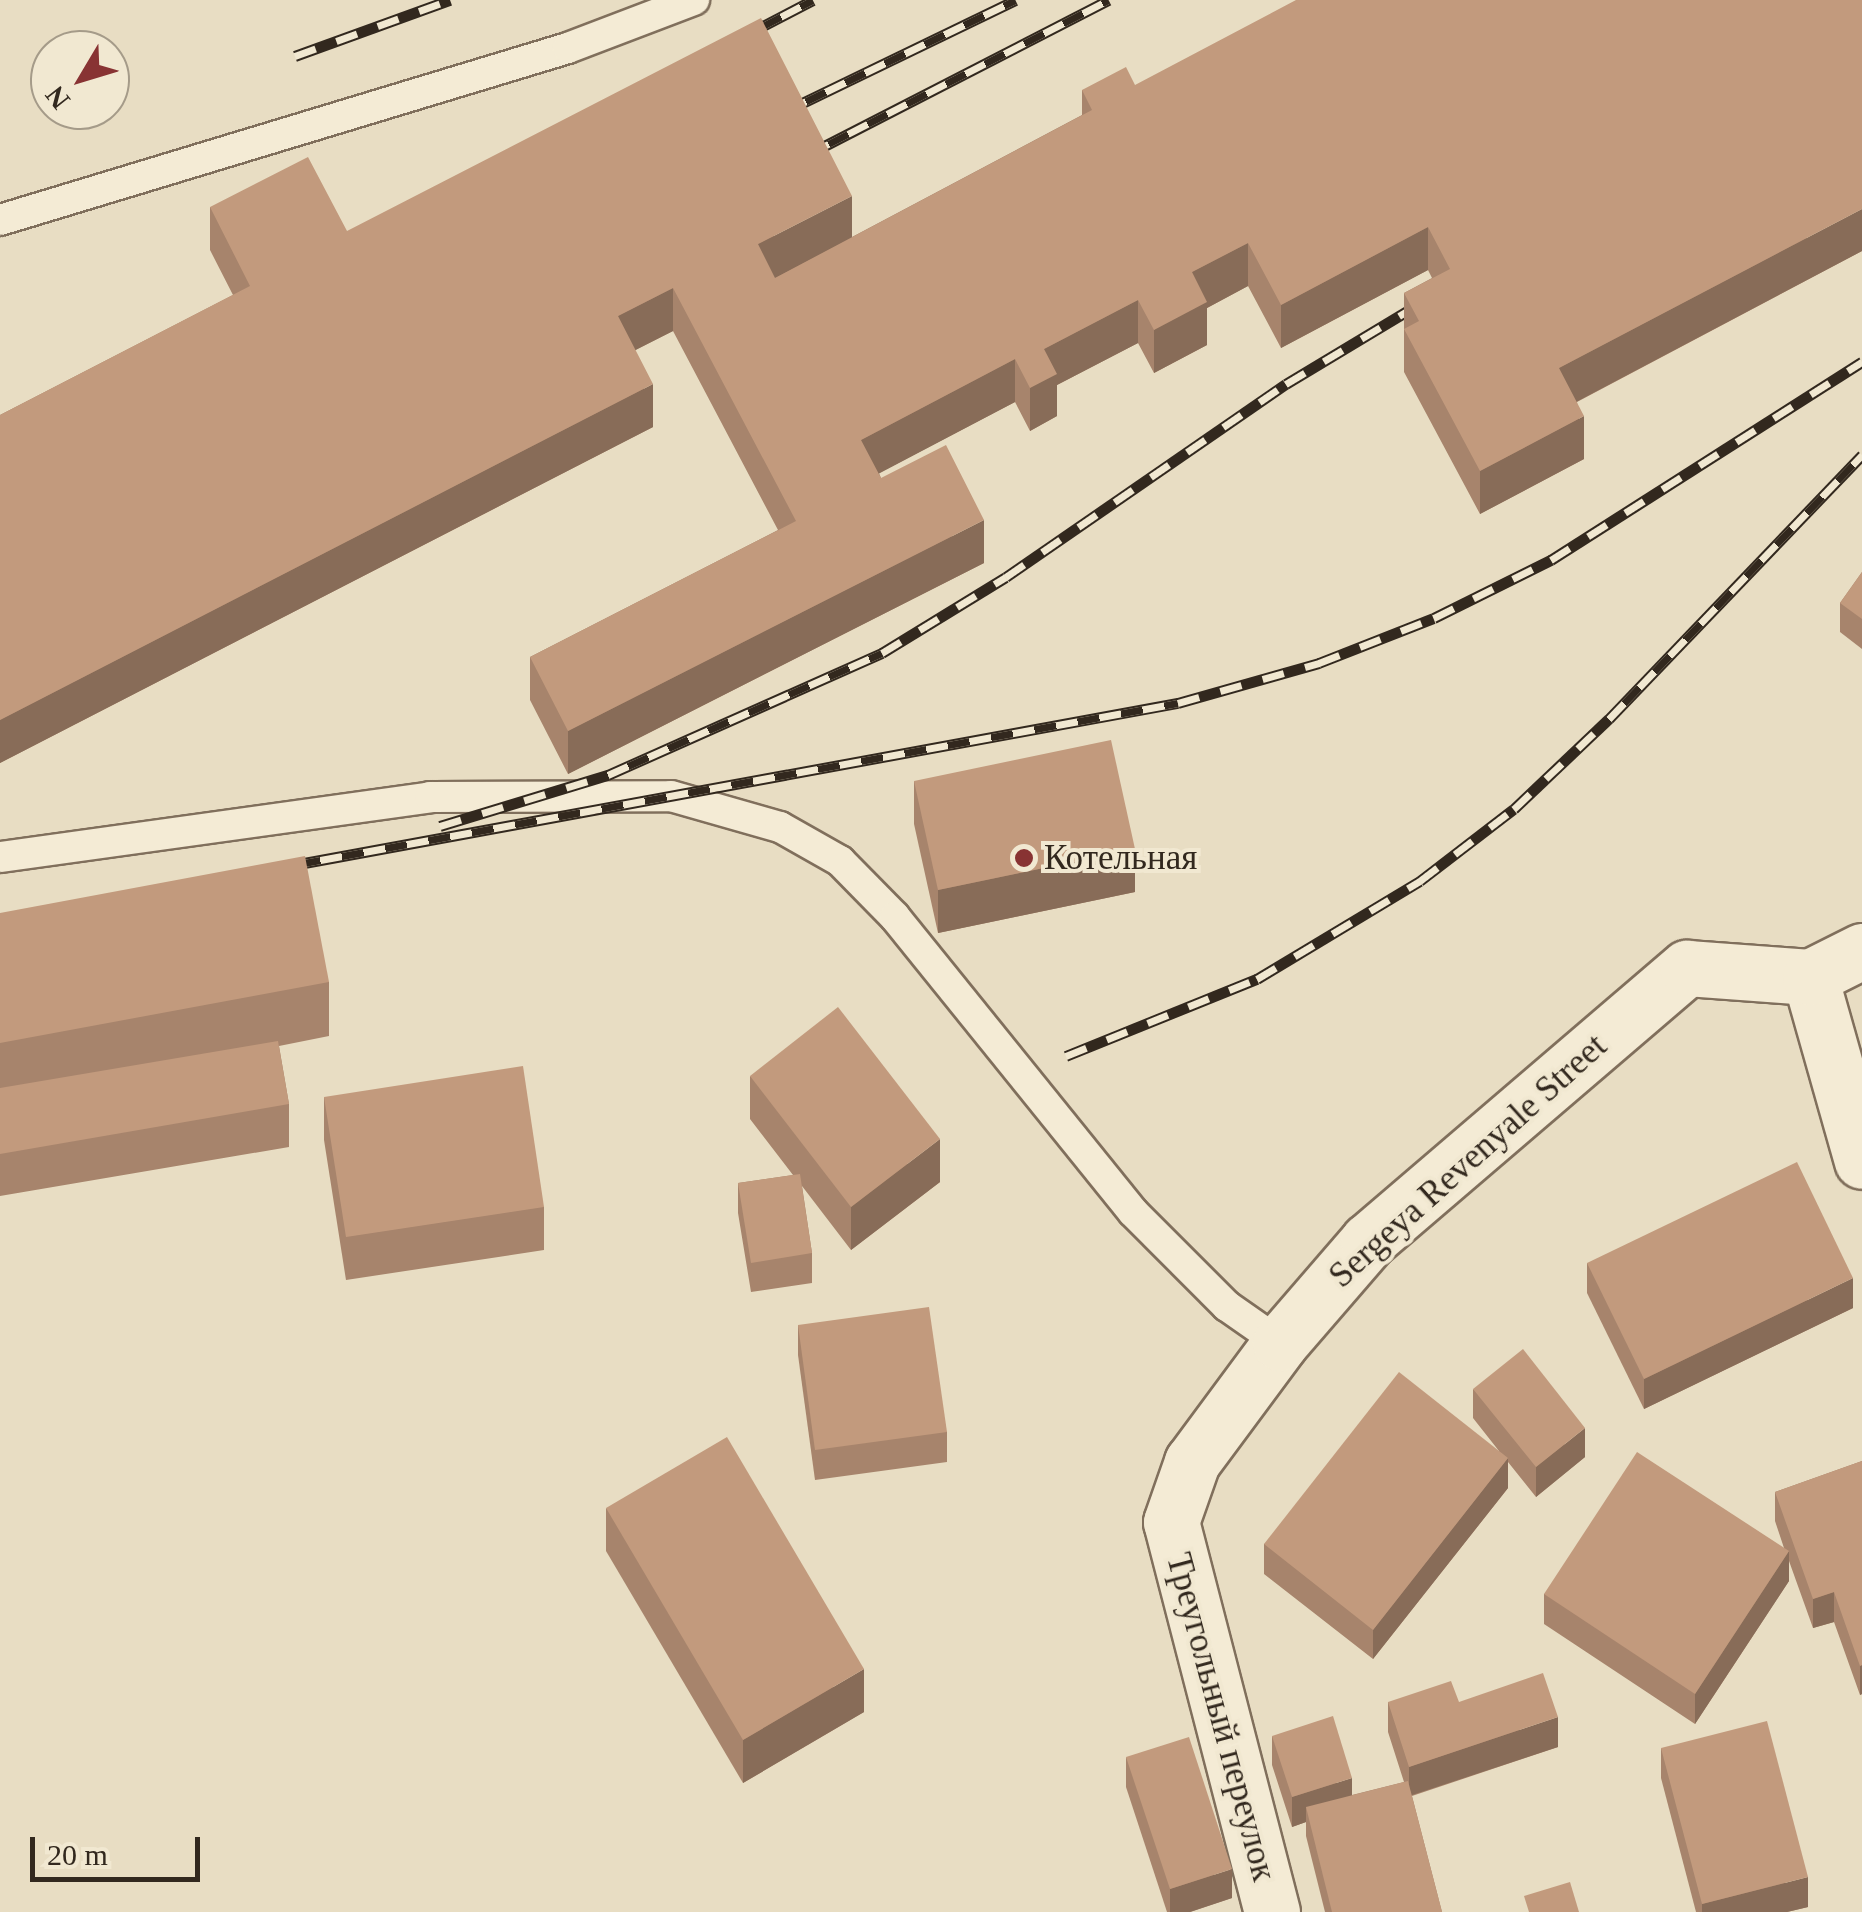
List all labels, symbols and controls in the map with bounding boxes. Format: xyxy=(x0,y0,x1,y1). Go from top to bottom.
north arrow xyxy=(30,30,130,130)
text: N xyxy=(39,80,76,115)
place label: Котельная xyxy=(1044,837,1197,879)
marker: Котельная xyxy=(1013,847,1035,869)
street label: Sergeya Revenyale Street xyxy=(1321,1025,1615,1297)
street label: Треугольный переулок xyxy=(1157,1548,1285,1886)
scale bar xyxy=(35,1817,205,1879)
text: 20 m xyxy=(47,1838,108,1871)

